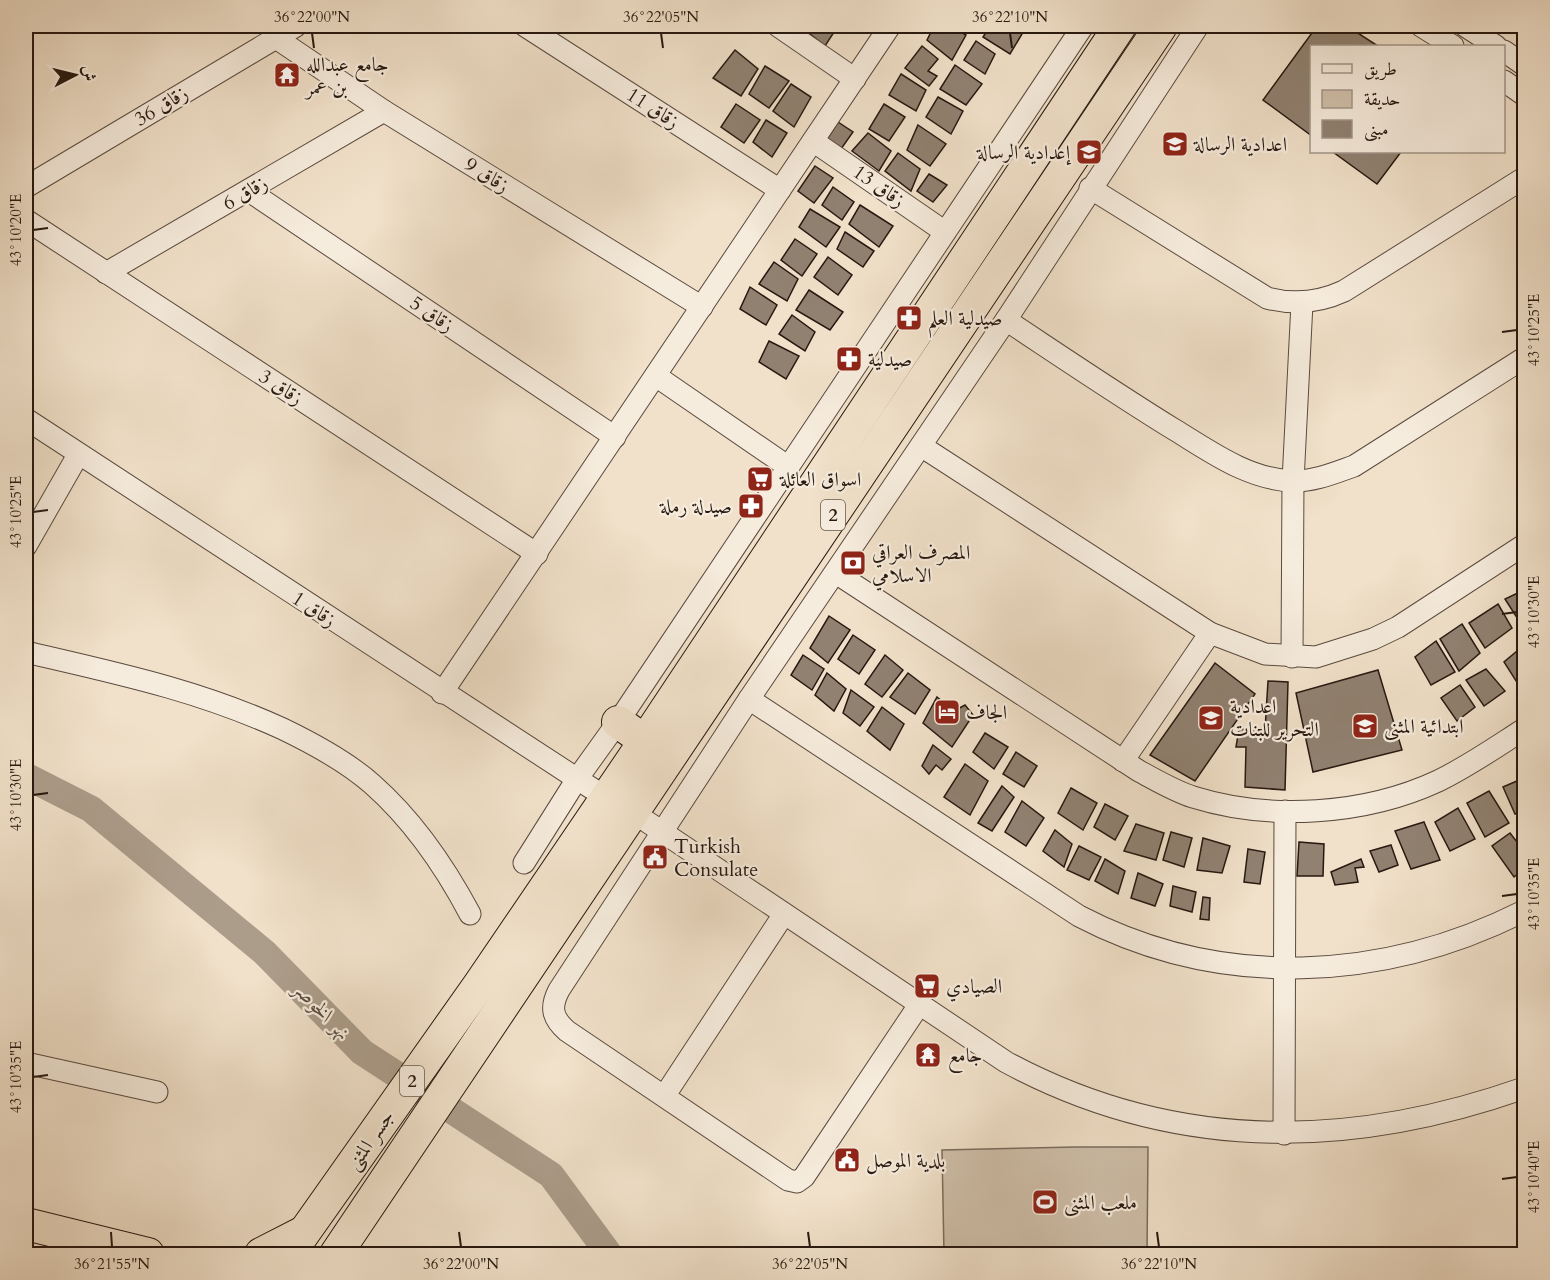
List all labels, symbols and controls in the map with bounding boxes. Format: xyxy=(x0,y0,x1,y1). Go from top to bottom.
text: 36°22'00"N xyxy=(274,7,350,27)
text: 36°22'05"N xyxy=(623,7,699,27)
text: 36°22'10"N xyxy=(972,7,1048,27)
north arrow xyxy=(45,45,105,105)
legend xyxy=(1310,45,1505,153)
place label: جامع عبدالله بن عمر xyxy=(304,51,389,101)
text: طريق xyxy=(1364,57,1397,82)
temple icon: جامع عبدالله بن عمر xyxy=(272,60,302,90)
text: ش xyxy=(77,64,101,83)
street label: زقاق 36 xyxy=(129,79,193,133)
street label: زقاق 11 xyxy=(621,81,685,135)
text: حديقة xyxy=(1364,87,1400,112)
text: مبنى xyxy=(1364,117,1389,142)
school or university icon: اعدادية الرسالة xyxy=(1160,129,1190,159)
place label: اعدادية الرسالة xyxy=(1193,131,1287,158)
school or university icon: إعدادية الرسالة xyxy=(1074,137,1104,167)
place label: إعدادية الرسالة xyxy=(976,139,1072,166)
street label: زقاق 9 xyxy=(460,151,514,199)
street label: زقاق 13 xyxy=(847,158,911,214)
street label: زقاق 6 xyxy=(218,169,272,217)
text: 43°10'20"E xyxy=(6,194,26,266)
street label: زقاق 5 xyxy=(405,289,459,339)
text: 43°10'25"E xyxy=(1524,294,1544,366)
pharmacy icon: صيدلية العلم xyxy=(894,303,924,333)
place label: صيدلية العلم xyxy=(928,305,1002,339)
pharmacy icon: صيدلية xyxy=(834,344,864,374)
place label: صيدلية xyxy=(868,346,912,373)
street label: زقاق 3 xyxy=(254,363,308,411)
supermarket icon: اسواق العائلة xyxy=(745,464,775,494)
place label: اسواق العائلة xyxy=(779,466,861,493)
text: 43°10'25"E xyxy=(6,476,26,548)
pharmacy icon: صيدلة رملة xyxy=(736,491,766,521)
place label: صيدلة رملة xyxy=(659,493,732,520)
road number: 2 xyxy=(821,500,845,530)
place label: المصرف العراقي الاسلامي xyxy=(872,539,970,591)
bank icon: المصرف العراقي الاسلامي xyxy=(838,548,868,578)
text: 43°10'30"E xyxy=(1524,576,1544,648)
street label: زقاق 1 xyxy=(287,585,341,633)
place label: اعدادية التحرير للبنات xyxy=(1230,693,1319,743)
hotel icon: الجاف xyxy=(932,697,962,727)
place label: الجاف xyxy=(966,699,1007,726)
school or university icon: اعدادية التحرير للبنات xyxy=(1196,703,1226,733)
school or university icon: ابتدائية المثنى xyxy=(1350,711,1380,741)
place label: ابتدائية المثنى xyxy=(1384,713,1464,741)
text: 43°10'30"E xyxy=(6,759,26,831)
place label: Turkish Consulate xyxy=(674,833,758,883)
public building icon: Turkish Consulate xyxy=(640,842,670,872)
text: 43°10'35"E xyxy=(1524,858,1544,930)
supermarket icon: الصيادي xyxy=(912,971,942,1001)
place label: الصيادي xyxy=(946,973,1002,1002)
water label: نهر الخوصر xyxy=(286,974,357,1047)
temple icon: جامع xyxy=(913,1040,943,1070)
text: 43°10'35"E xyxy=(6,1041,26,1113)
place label: جامع xyxy=(948,1042,982,1073)
road number: 2 xyxy=(400,1066,424,1096)
street label: جسر المثنى xyxy=(339,1104,401,1176)
text: 43°10'40"E xyxy=(1524,1141,1544,1213)
public building icon: بلدية الموصل xyxy=(832,1145,862,1175)
place label: بلدية الموصل xyxy=(866,1147,945,1175)
sports icon: ملعب المثنى xyxy=(1030,1187,1060,1217)
place label: ملعب المثنى xyxy=(1064,1189,1137,1217)
text: 36°21'55"N xyxy=(74,1254,150,1274)
text: 36°22'00"N xyxy=(423,1254,499,1274)
text: 36°22'05"N xyxy=(772,1254,848,1274)
text: 36°22'10"N xyxy=(1121,1254,1197,1274)

